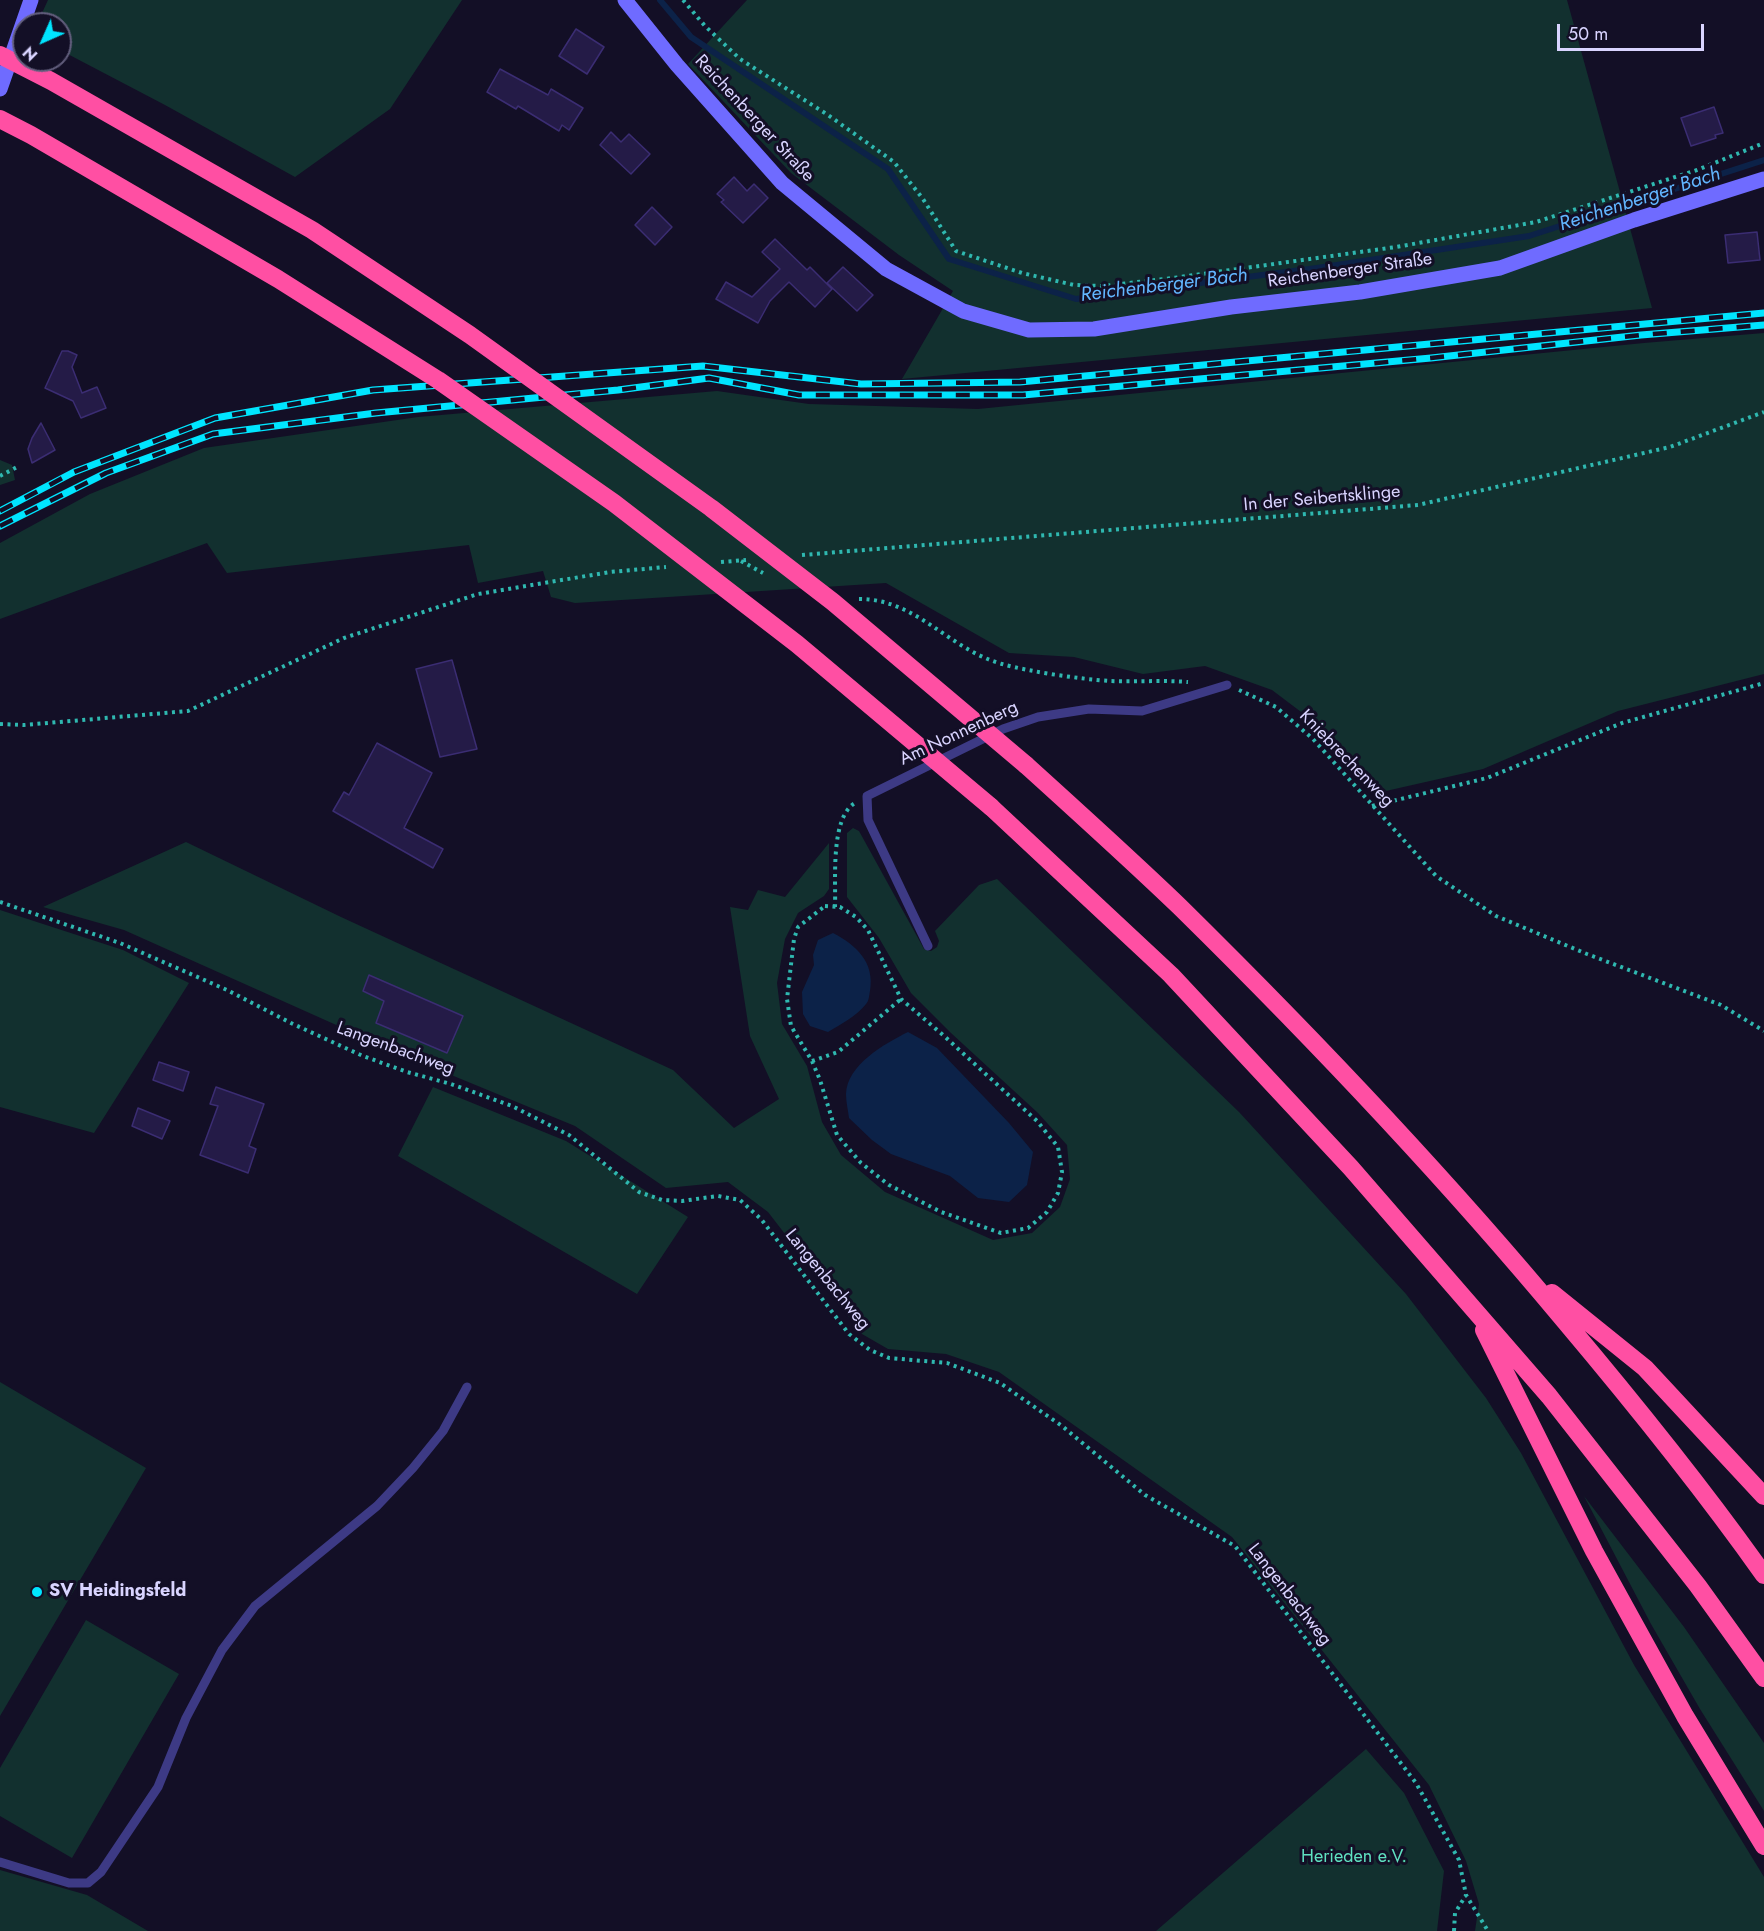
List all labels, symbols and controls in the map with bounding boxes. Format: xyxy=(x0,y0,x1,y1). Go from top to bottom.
north arrow xyxy=(12,12,72,72)
scale bar xyxy=(1560,12,1707,50)
text: 50 m xyxy=(1568,21,1608,47)
text: N xyxy=(18,41,43,66)
street label: Reichenberger Straße xyxy=(690,51,818,187)
water label: Reichenberger Bach xyxy=(1556,163,1724,237)
street label: Reichenberger Straße xyxy=(1266,249,1434,293)
water label: Reichenberger Bach xyxy=(1079,264,1249,308)
street label: In der Seibertsklinge xyxy=(1243,481,1401,517)
street label: Am Nonnenberg xyxy=(896,697,1022,771)
street label: Kniebrechenweg xyxy=(1294,706,1398,812)
street label: Langenbachweg xyxy=(333,1018,457,1080)
street label: Langenbachweg xyxy=(780,1225,874,1335)
street label: Langenbachweg xyxy=(1242,1540,1336,1650)
place label: SV Heidingsfeld xyxy=(49,1581,186,1603)
marker: SV Heidingsfeld xyxy=(30,1585,44,1599)
park label: Herieden e.V. xyxy=(1301,1847,1407,1869)

